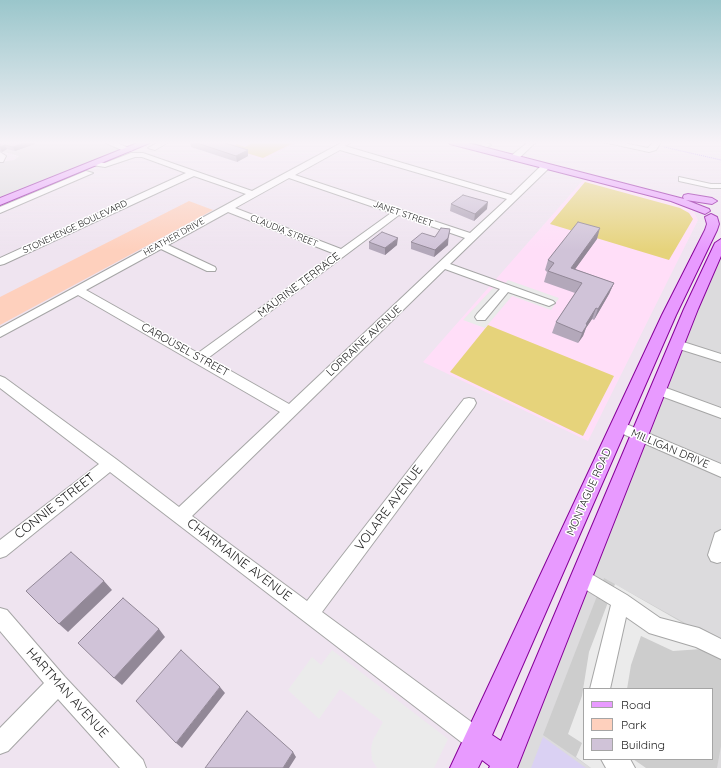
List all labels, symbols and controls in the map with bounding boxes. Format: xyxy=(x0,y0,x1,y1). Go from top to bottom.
street label: STONEHENGE BOULEVARD xyxy=(21,198,129,256)
street label: JANET STREET xyxy=(372,199,434,229)
street label: CLAUDIA STREET xyxy=(249,213,319,249)
street label: HEATHER DRIVE xyxy=(142,216,206,258)
street label: MAURINE TERRACE xyxy=(255,250,343,320)
street label: LORRAINE AVENUE xyxy=(324,303,404,379)
street label: CAROUSEL STREET xyxy=(139,320,231,380)
street label: MILLIGAN DRIVE xyxy=(629,427,711,471)
street label: MONTAGUE ROAD xyxy=(564,446,614,538)
street label: VOLARE AVENUE xyxy=(352,462,426,554)
street label: CONNIE STREET xyxy=(12,470,98,542)
street label: CHARMAINE AVENUE xyxy=(184,516,294,604)
street label: HARTMAN AVENUE xyxy=(23,645,111,741)
legend xyxy=(583,688,713,760)
text: Road xyxy=(621,697,651,712)
text: Park xyxy=(621,717,646,732)
text: Building xyxy=(621,737,665,752)

